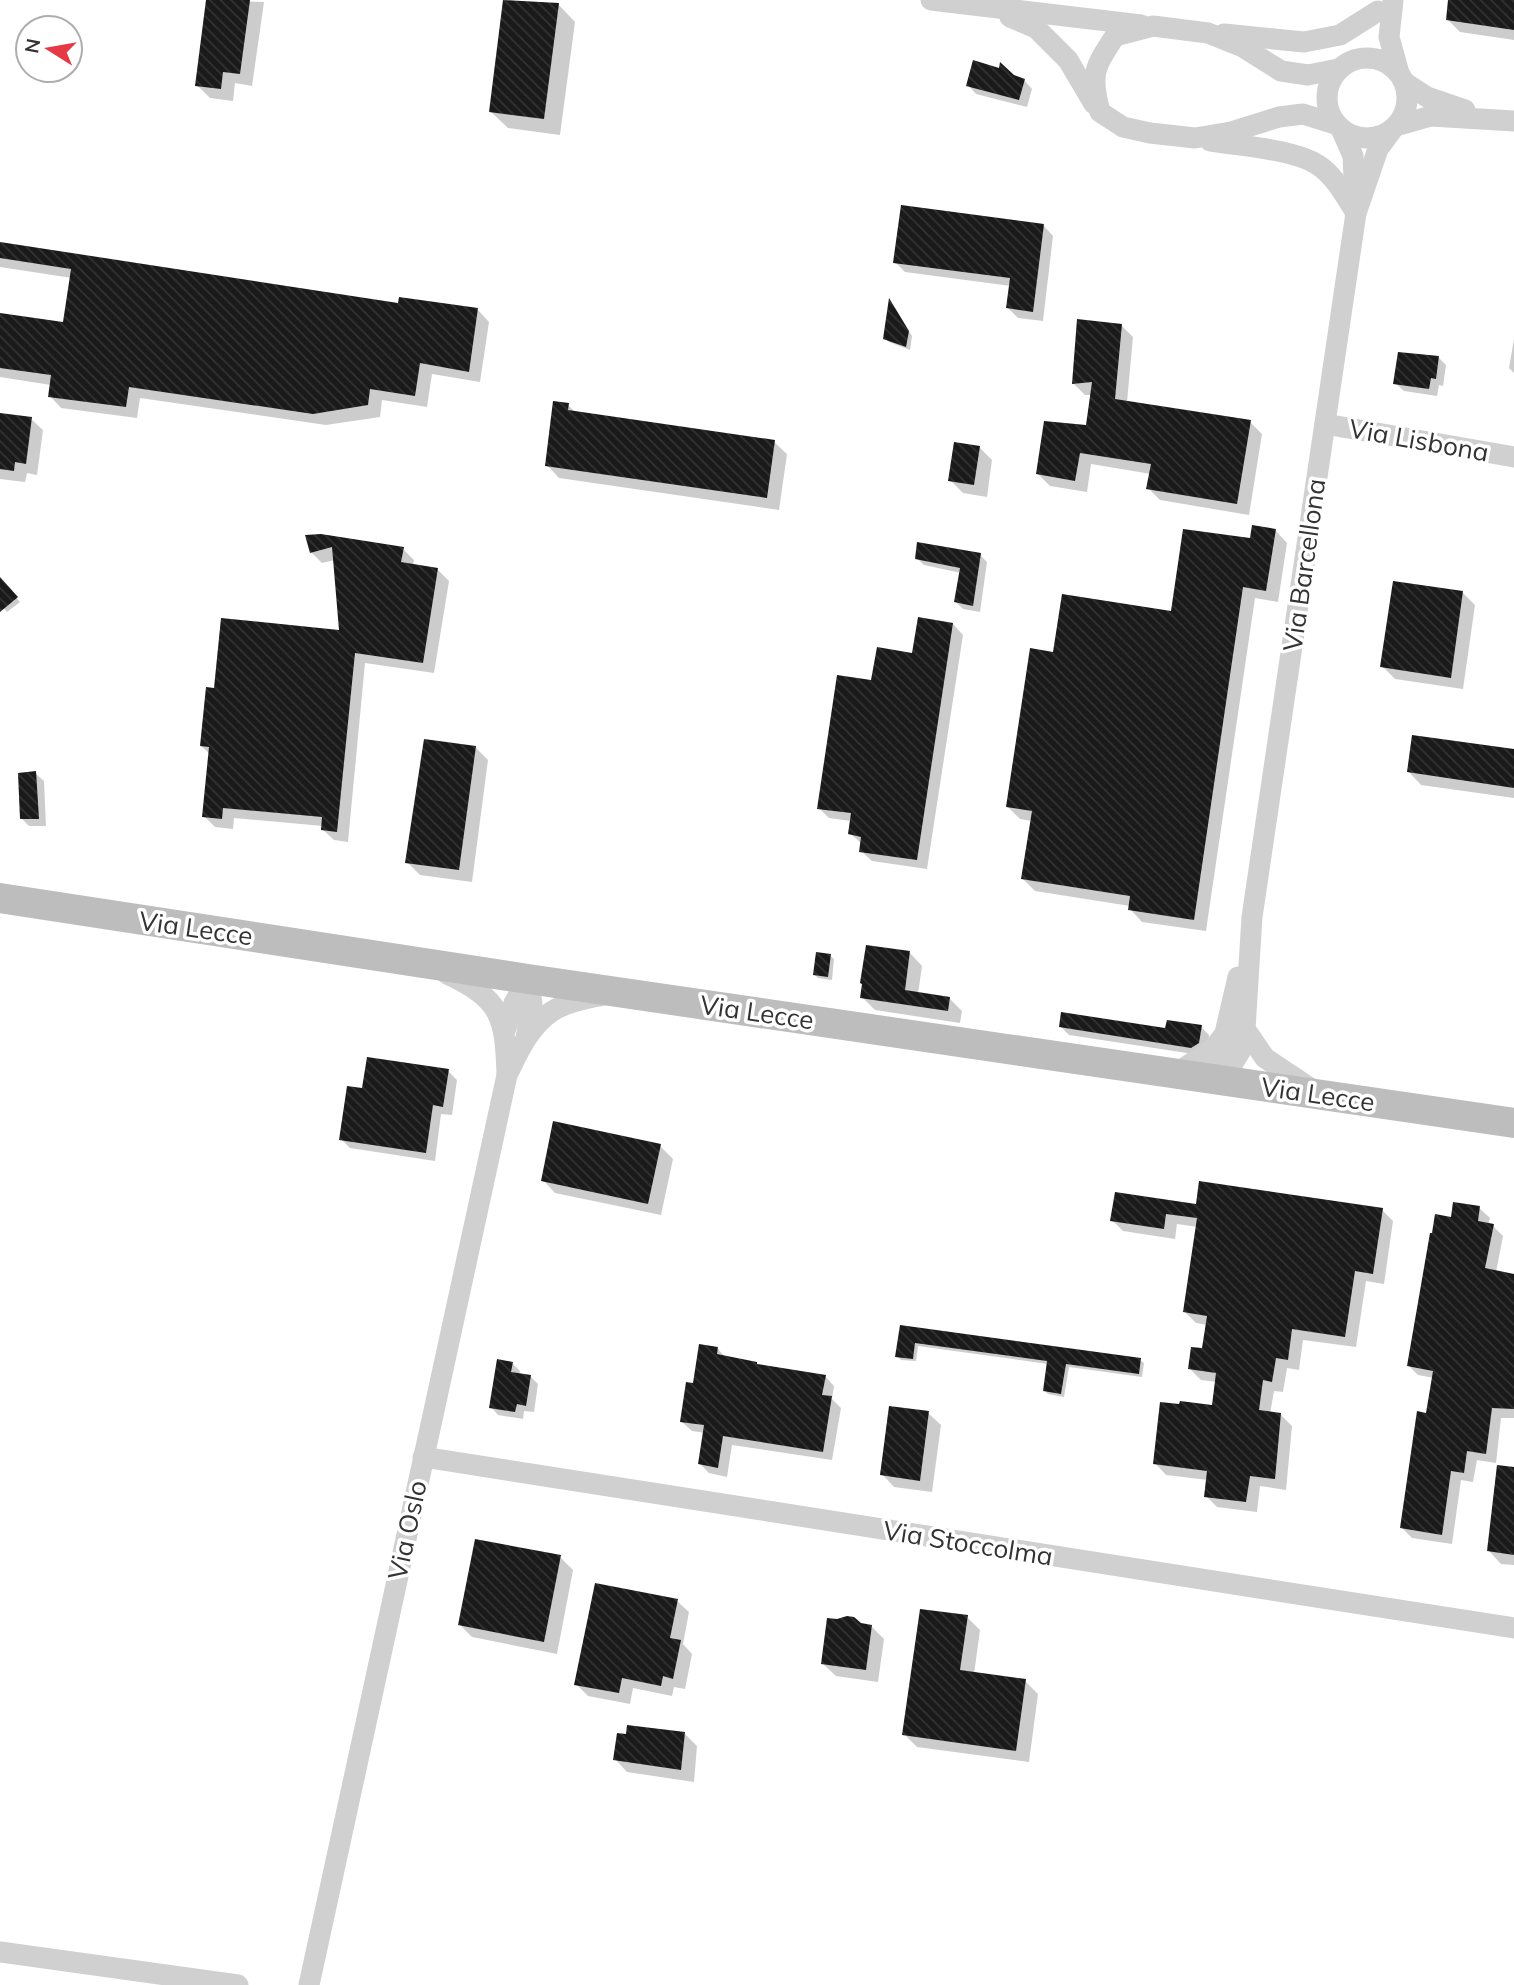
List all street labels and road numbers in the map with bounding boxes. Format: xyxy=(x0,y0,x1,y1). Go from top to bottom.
street label: Via Lisbona xyxy=(1347,411,1491,469)
street label: Via Barcellona xyxy=(1276,477,1332,653)
street label: Via Lecce xyxy=(137,904,255,952)
street label: Via Lecce xyxy=(698,988,816,1036)
street label: Via Lecce xyxy=(1259,1070,1377,1118)
street label: Via Oslo xyxy=(380,1477,434,1583)
street label: Via Stoccolma xyxy=(881,1513,1055,1573)

